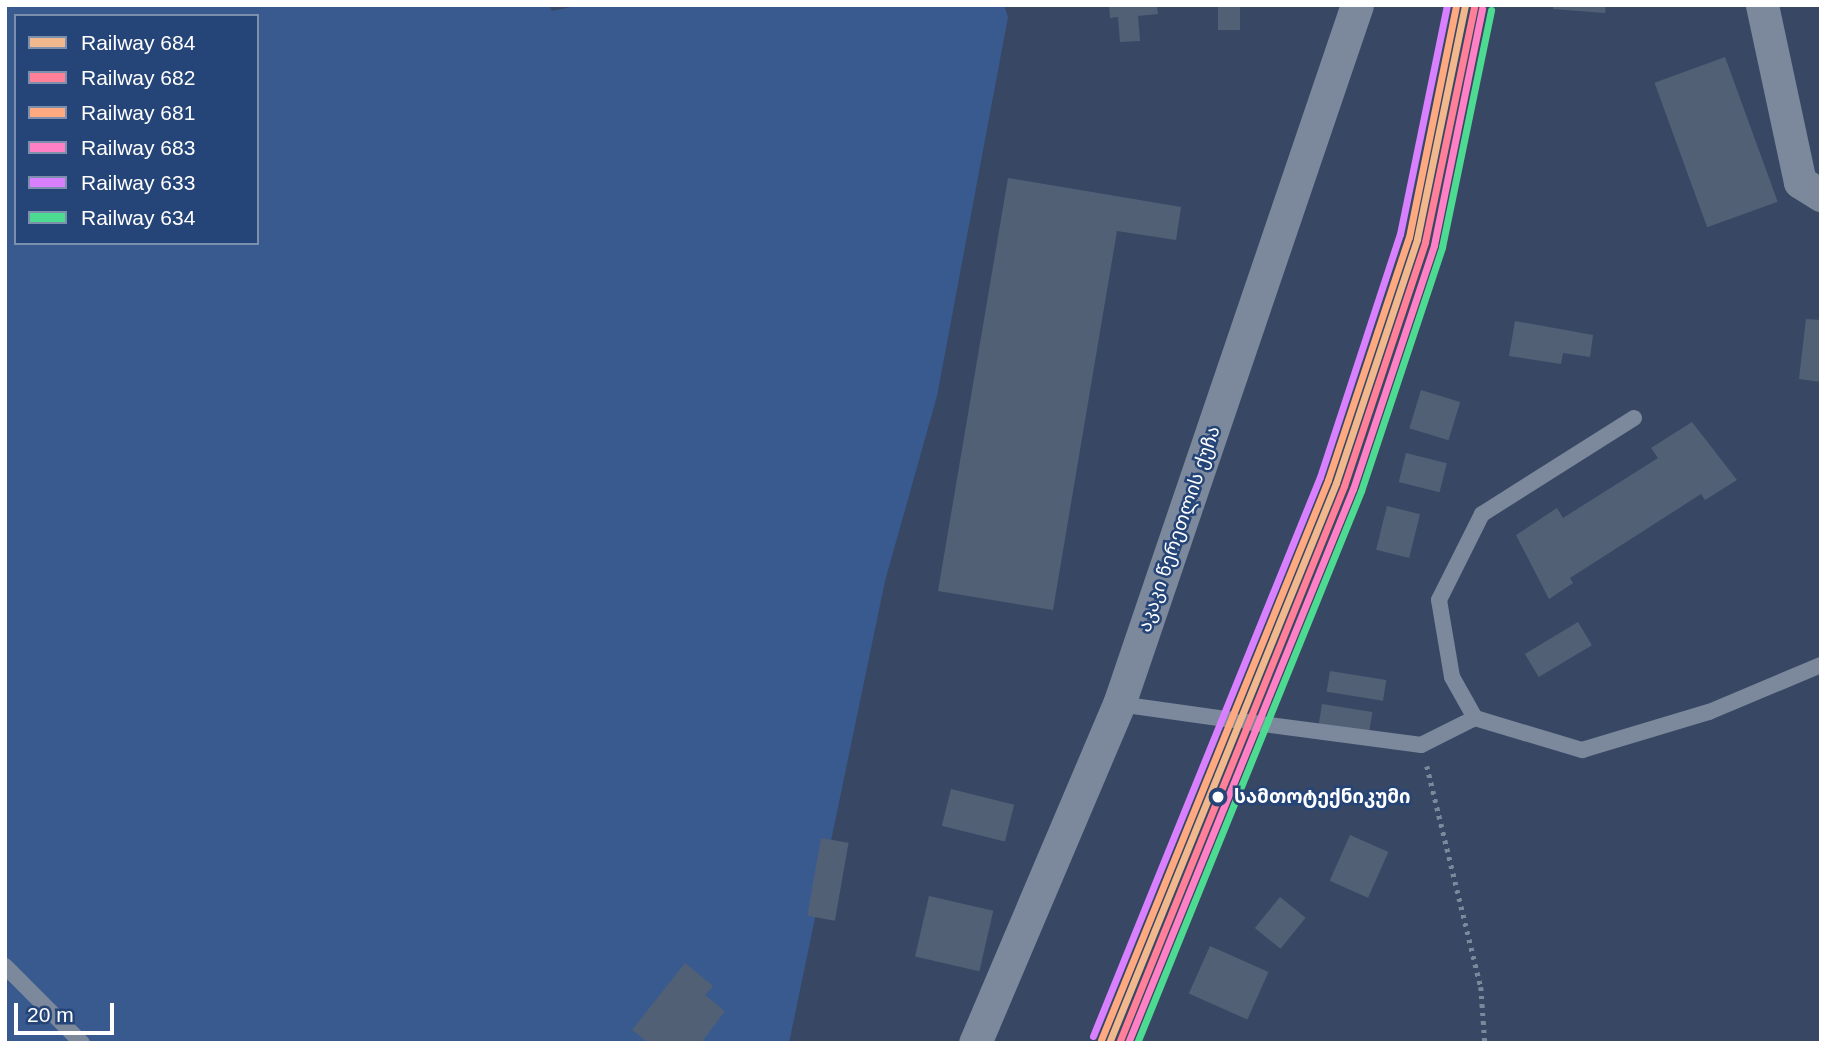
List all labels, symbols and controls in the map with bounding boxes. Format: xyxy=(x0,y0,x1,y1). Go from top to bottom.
legend xyxy=(14,14,259,245)
text: Railway 684 xyxy=(81,31,195,54)
text: Railway 682 xyxy=(81,66,195,89)
text: Railway 681 xyxy=(81,101,195,124)
text: Railway 683 xyxy=(81,136,195,159)
text: Railway 633 xyxy=(81,171,195,194)
text: Railway 634 xyxy=(81,206,195,229)
street label: აკაკი წერეთლის ქუჩა xyxy=(1133,423,1225,635)
place label: სამთოტექნიკუმი xyxy=(1234,786,1411,808)
marker: სამთოტექნიკუმი xyxy=(1208,787,1228,807)
scale bar xyxy=(18,988,117,1032)
text: 20 m xyxy=(27,1003,74,1026)

